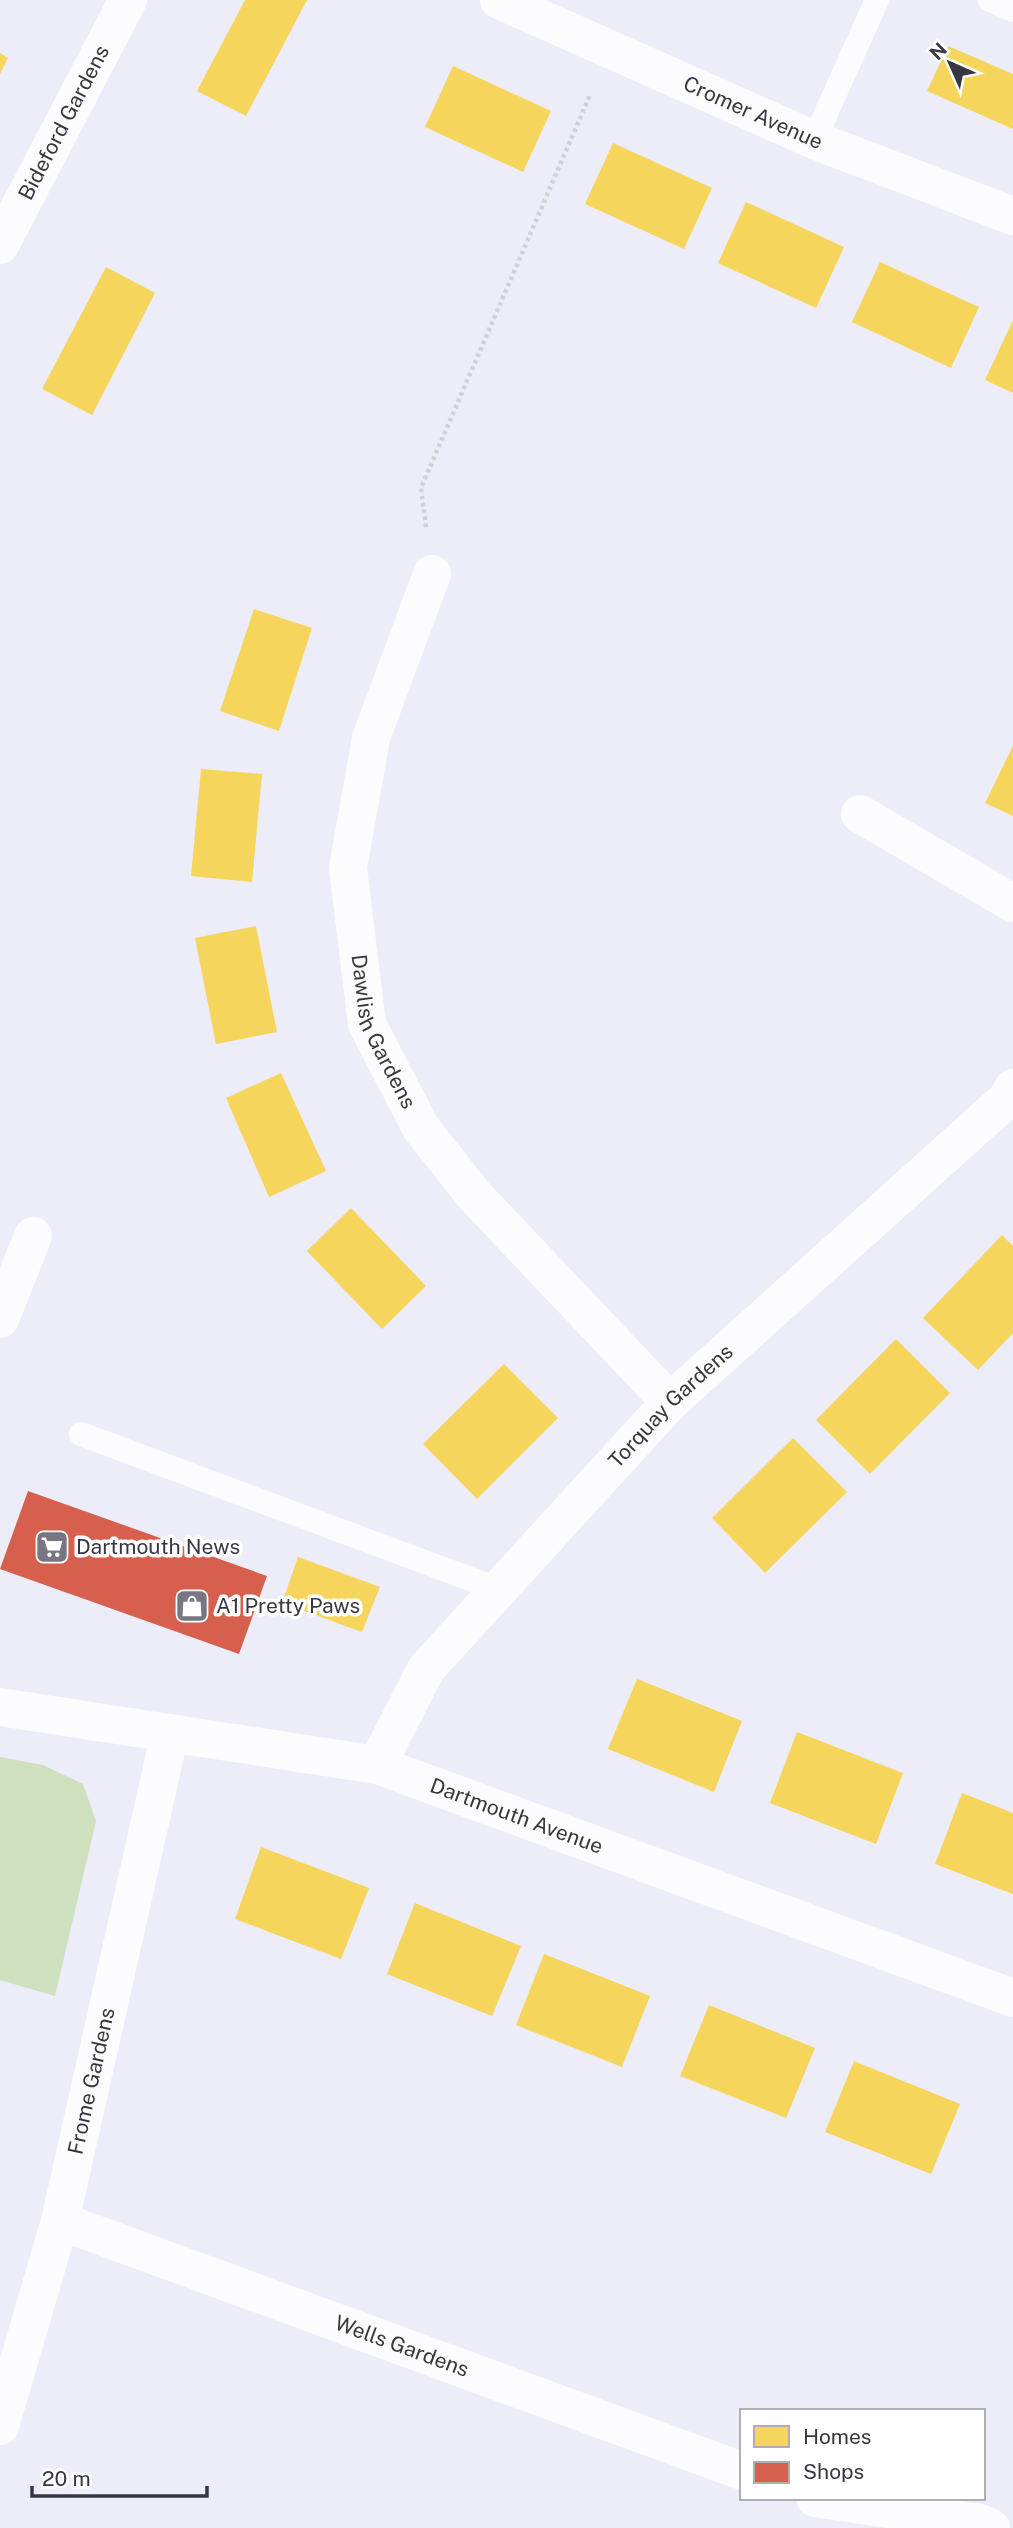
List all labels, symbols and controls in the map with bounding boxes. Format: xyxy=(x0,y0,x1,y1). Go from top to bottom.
north arrow xyxy=(915,28,985,98)
text: N xyxy=(925,38,951,64)
street label: Bideford Gardens xyxy=(13,41,114,204)
street label: Cromer Avenue xyxy=(680,71,826,154)
street label: Dawlish Gardens xyxy=(347,953,422,1113)
street label: Torquay Gardens xyxy=(603,1339,738,1473)
supermarket icon: Dartmouth News xyxy=(33,1528,71,1566)
place label: Dartmouth News xyxy=(76,1534,240,1559)
shop icon: A1 Pretty Paws xyxy=(173,1587,211,1625)
place label: A1 Pretty Paws xyxy=(216,1593,360,1618)
street label: Dartmouth Avenue xyxy=(427,1773,606,1859)
street label: Frome Gardens xyxy=(62,2005,120,2157)
street label: Wells Gardens xyxy=(331,2310,472,2382)
legend xyxy=(740,2409,985,2500)
text: Homes xyxy=(803,2424,871,2449)
scale bar xyxy=(32,2454,206,2498)
text: Shops xyxy=(803,2459,864,2484)
text: 20 m xyxy=(42,2466,91,2491)

